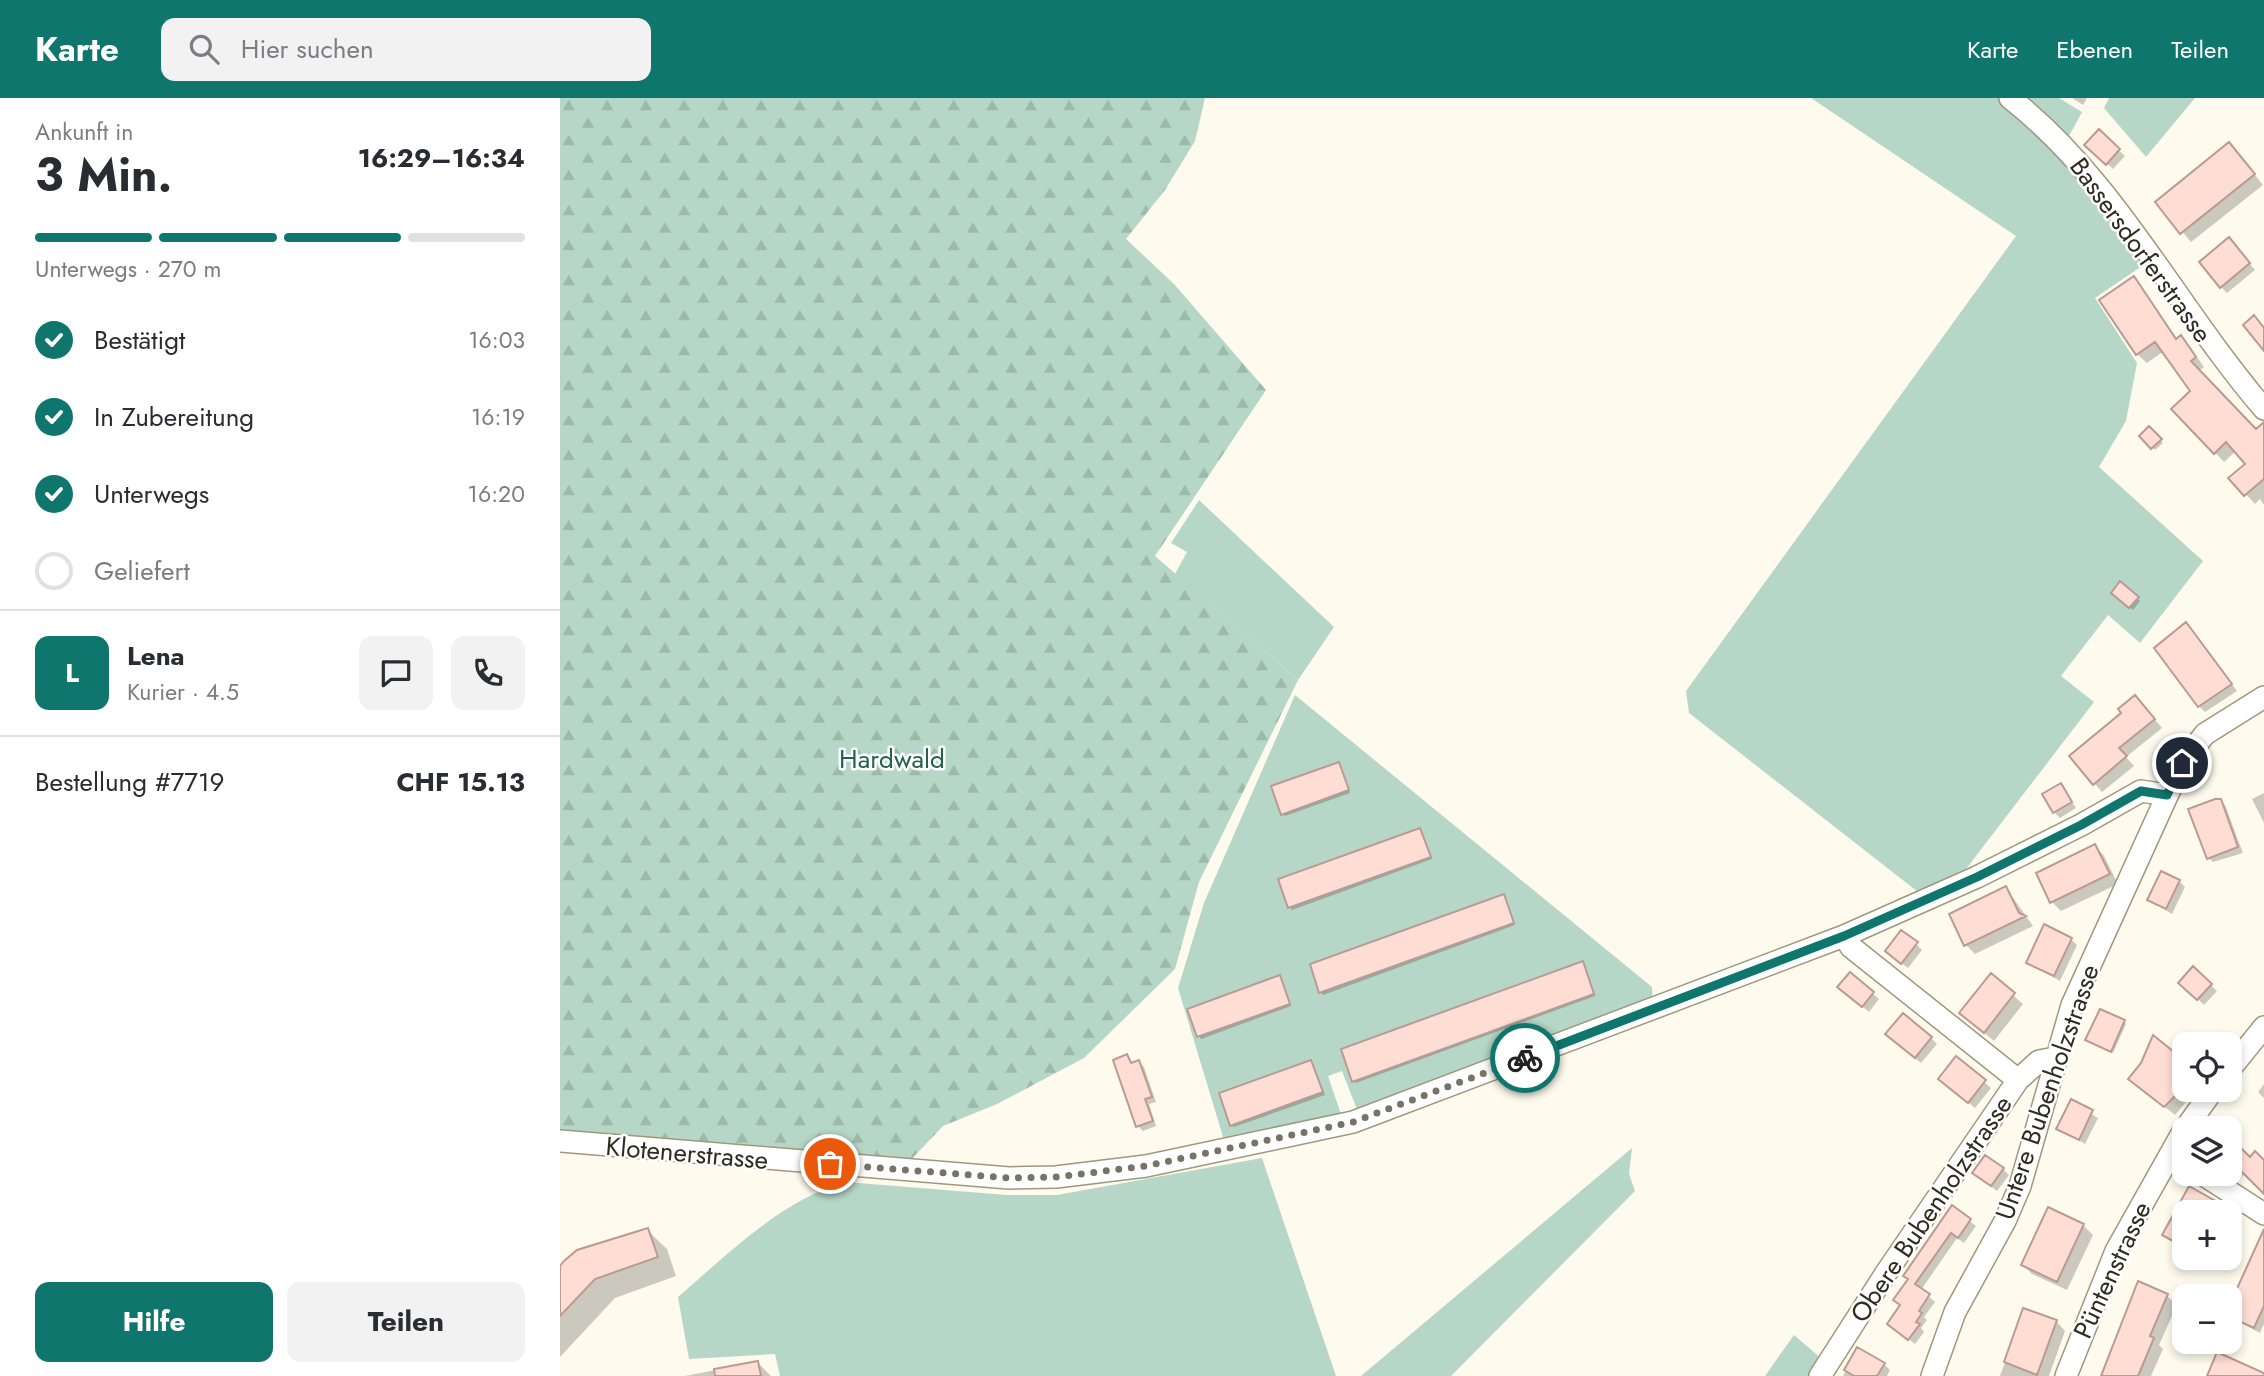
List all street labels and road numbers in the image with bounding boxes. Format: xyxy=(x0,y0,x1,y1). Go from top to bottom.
street label: Bassersdorferstrasse xyxy=(2061,149,2221,351)
street label: Untere Bubenholzstrasse xyxy=(1985,959,2109,1225)
street label: Obere Bubenholzstrasse xyxy=(1841,1088,2021,1330)
street label: Klotenerstrasse xyxy=(604,1127,770,1179)
street label: Püntenstrasse xyxy=(2064,1195,2160,1345)

